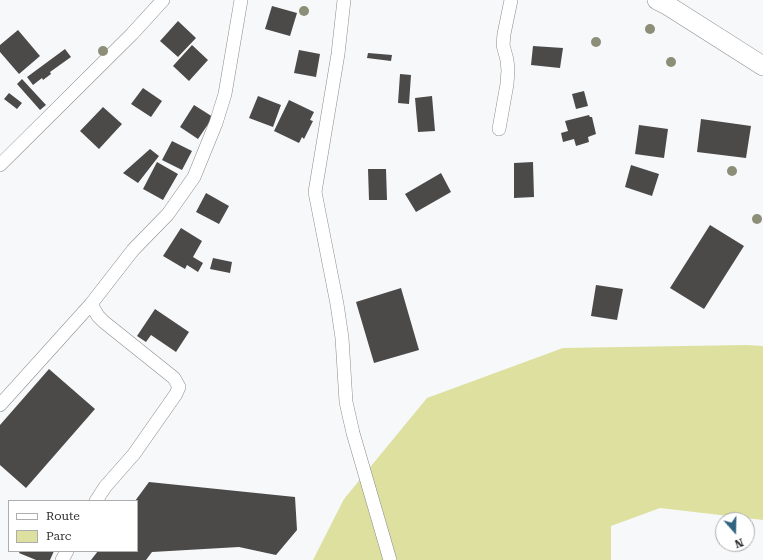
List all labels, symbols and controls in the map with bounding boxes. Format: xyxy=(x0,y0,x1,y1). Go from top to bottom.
legend xyxy=(8,500,138,552)
text: Route xyxy=(46,509,80,523)
north arrow xyxy=(715,512,755,552)
text: Parc xyxy=(46,529,71,543)
text: N xyxy=(733,535,745,550)

